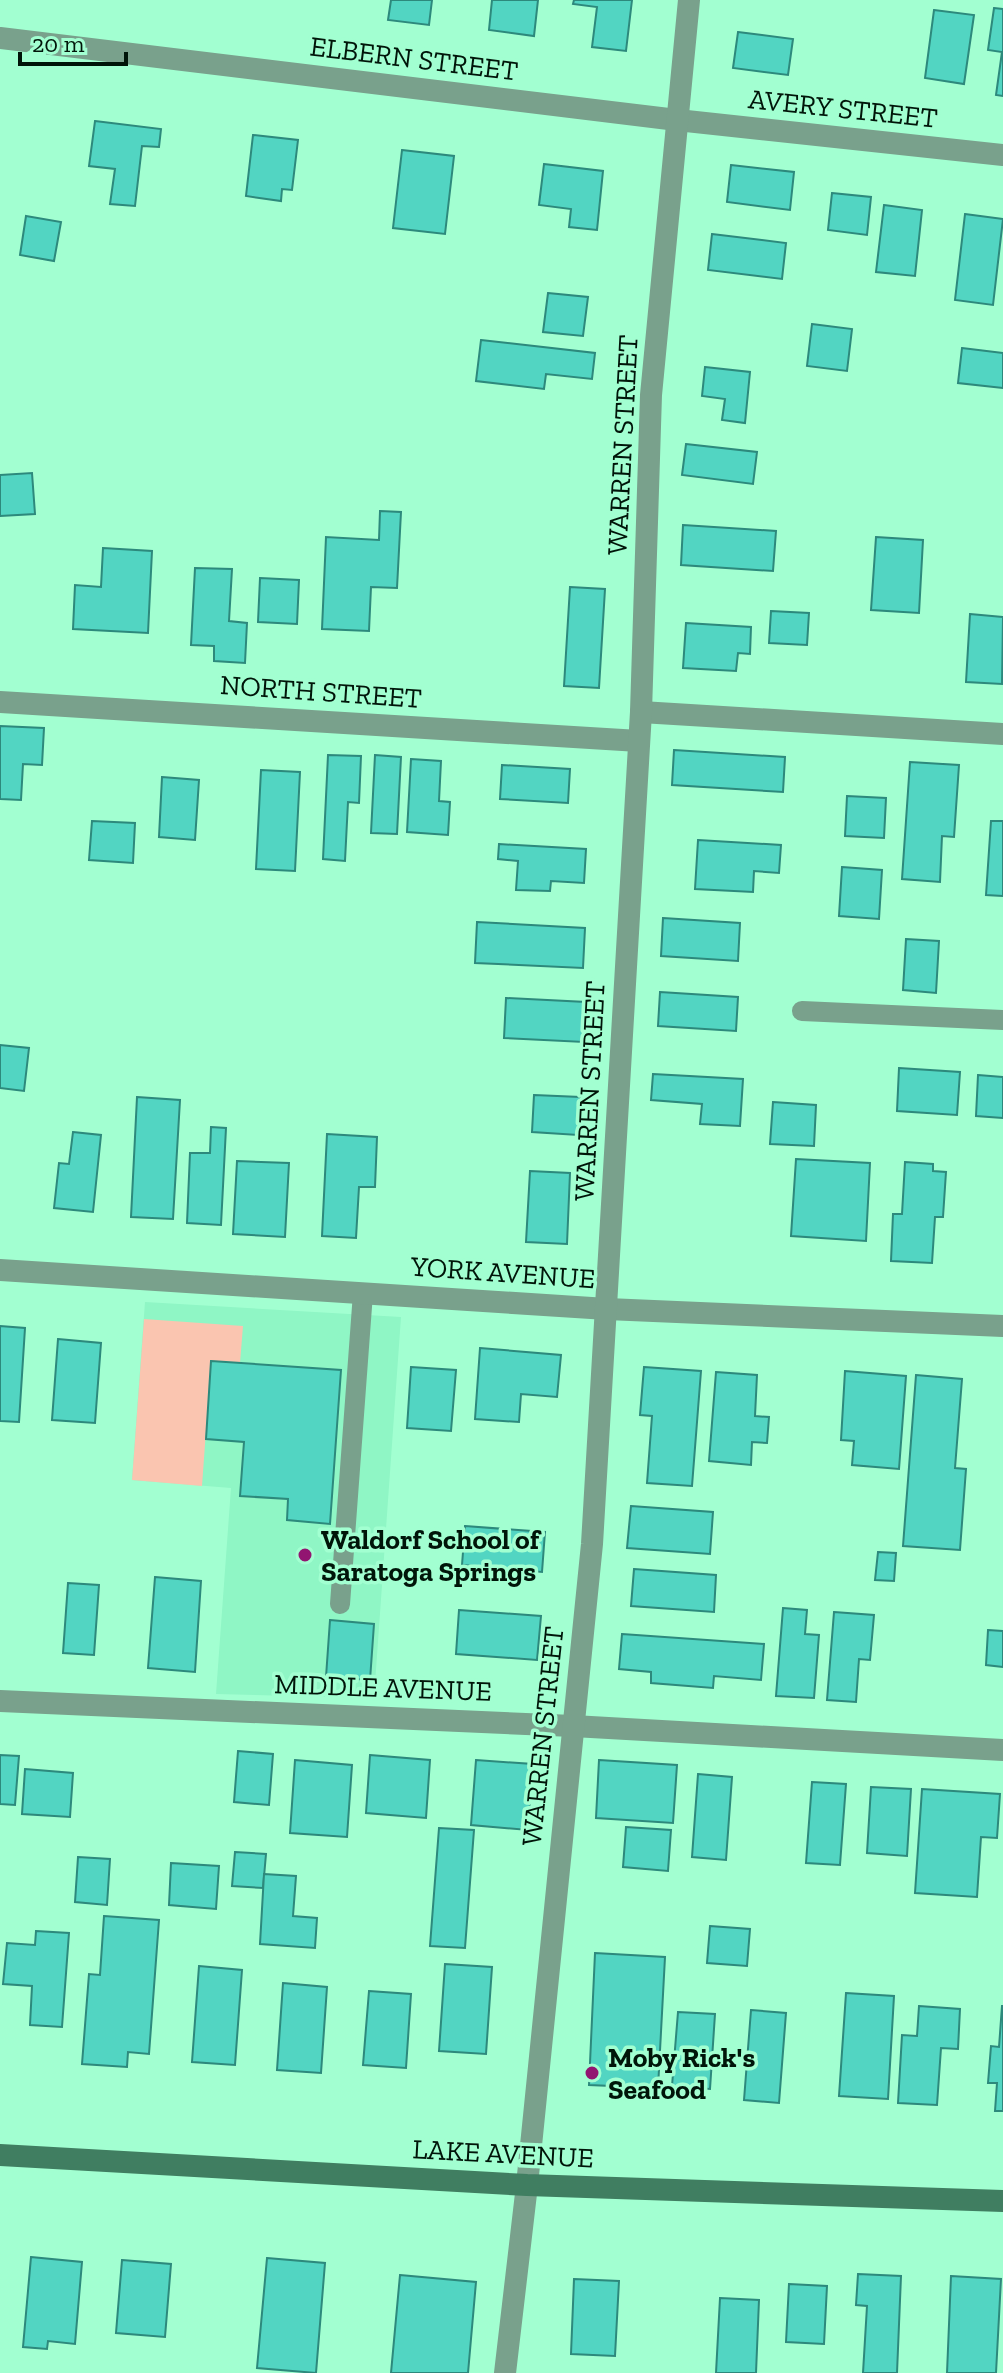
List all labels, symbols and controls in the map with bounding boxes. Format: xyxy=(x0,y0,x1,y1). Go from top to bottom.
scale bar xyxy=(20,16,126,66)
text: 20 m xyxy=(32,29,85,58)
street label: ELBERN STREET xyxy=(308,29,520,88)
street label: AVERY STREET xyxy=(747,82,939,135)
street label: WARREN STREET xyxy=(600,334,645,556)
street label: NORTH STREET xyxy=(219,668,423,715)
street label: WARREN STREET xyxy=(567,980,612,1202)
street label: YORK AVENUE xyxy=(409,1250,596,1295)
place label: Waldorf School of Saratoga Springs xyxy=(321,1523,542,1588)
marker: Waldorf School of Saratoga Springs xyxy=(296,1546,314,1564)
street label: WARREN STREET xyxy=(515,1625,570,1847)
street label: MIDDLE AVENUE xyxy=(274,1667,492,1708)
place label: Moby Rick's Seafood xyxy=(608,2041,755,2106)
marker: Moby Rick's Seafood xyxy=(583,2064,601,2082)
street label: LAKE AVENUE xyxy=(412,2132,594,2175)

